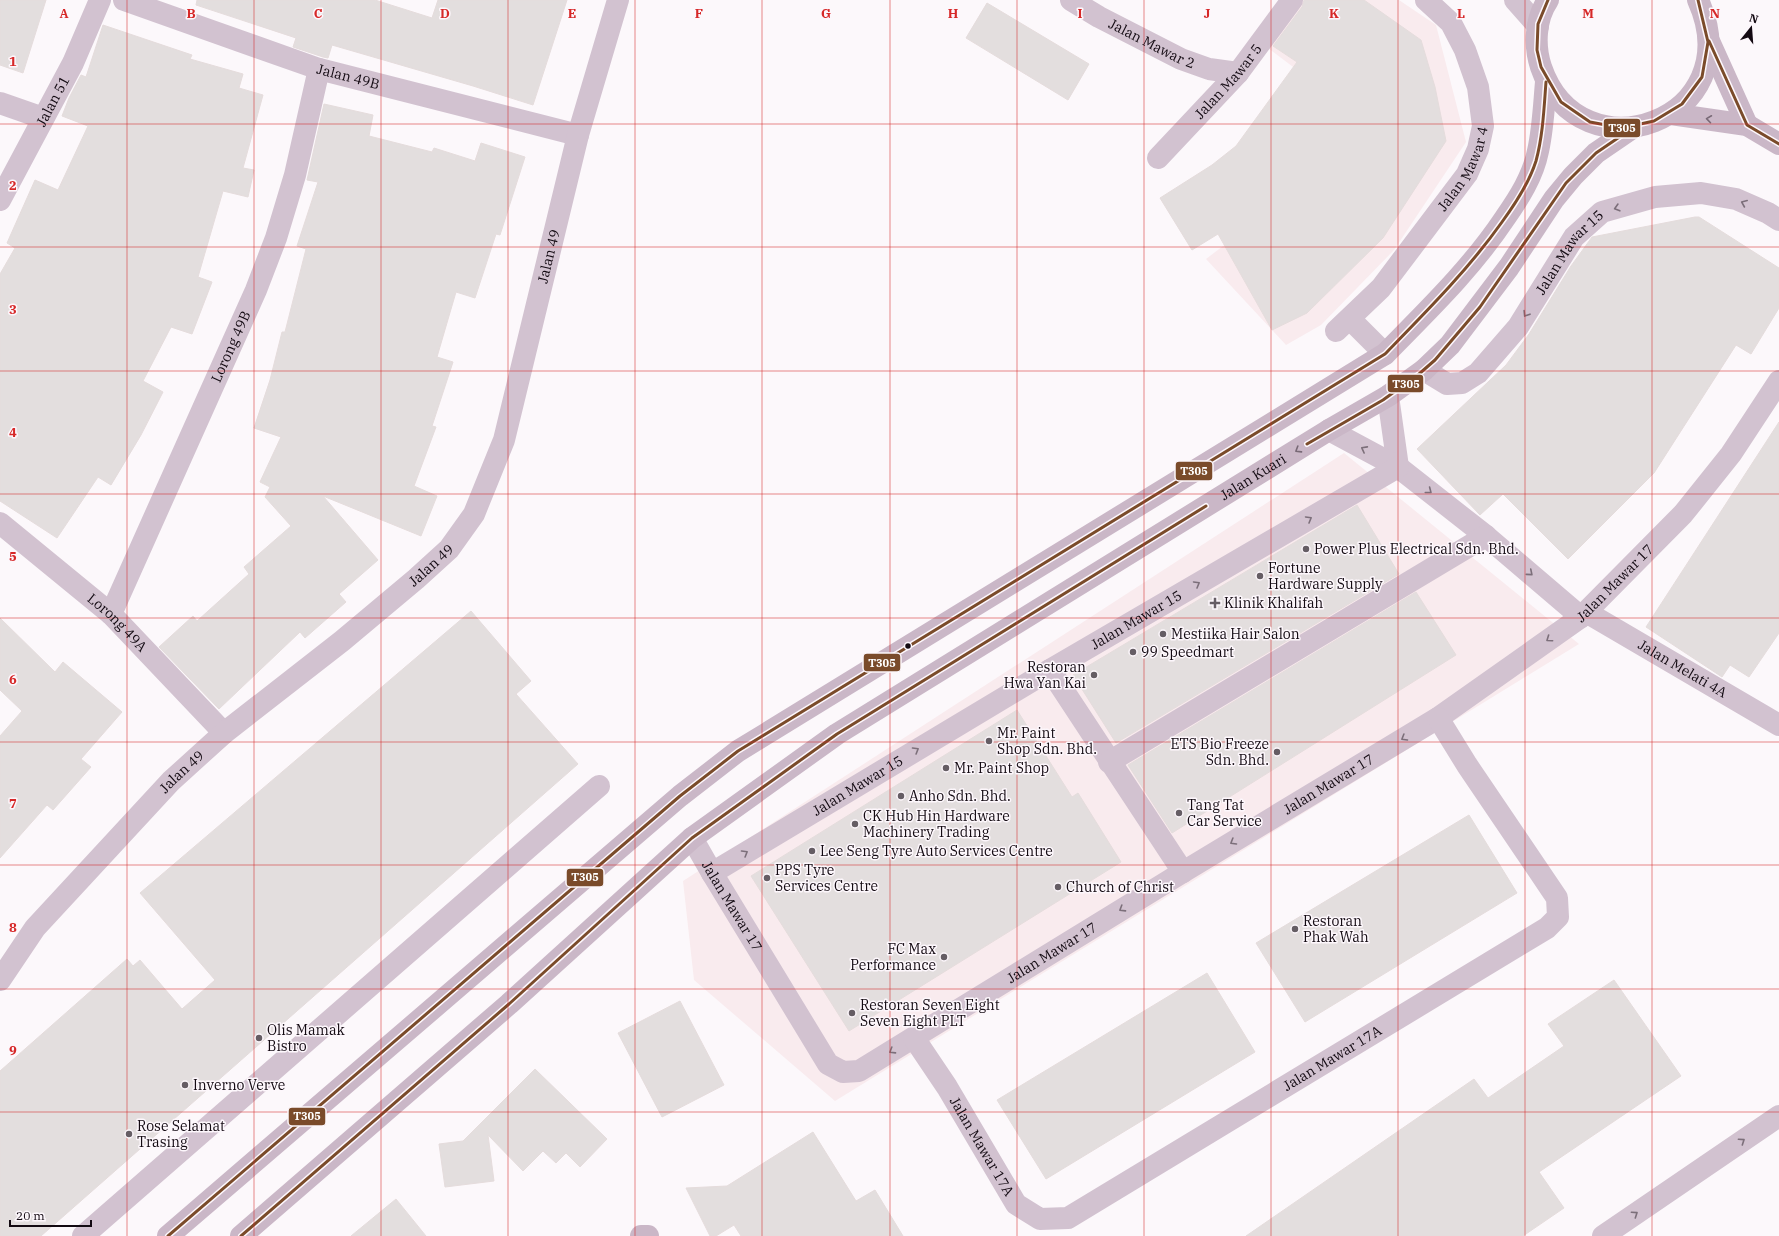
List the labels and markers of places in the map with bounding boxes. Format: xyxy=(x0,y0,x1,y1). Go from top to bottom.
place label: Power Plus Electrical Sdn. Bhd. xyxy=(1314,540,1519,558)
marker: Power Plus Electrical Sdn. Bhd. xyxy=(1301,544,1311,554)
place label: Fortune Hardware Supply xyxy=(1268,559,1383,593)
marker: Fortune Hardware Supply xyxy=(1255,571,1265,581)
place label: Klinik Khalifah xyxy=(1224,594,1324,612)
marker: Klinik Khalifah xyxy=(1209,597,1221,609)
place label: Mestiika Hair Salon xyxy=(1171,625,1300,643)
marker: Mestiika Hair Salon xyxy=(1158,629,1168,639)
unlabelled marker xyxy=(903,641,913,651)
place label: 99 Speedmart xyxy=(1141,643,1234,661)
marker: 99 Speedmart xyxy=(1128,647,1138,657)
place label: Restoran Hwa Yan Kai xyxy=(1004,658,1086,692)
marker: Restoran Hwa Yan Kai xyxy=(1089,670,1099,680)
place label: Mr. Paint Shop Sdn. Bhd. xyxy=(997,724,1097,758)
place label: ETS Bio Freeze Sdn. Bhd. xyxy=(1171,735,1269,769)
marker: Mr. Paint Shop Sdn. Bhd. xyxy=(984,736,994,746)
marker: ETS Bio Freeze Sdn. Bhd. xyxy=(1272,747,1282,757)
place label: Mr. Paint Shop xyxy=(954,759,1049,777)
marker: Mr. Paint Shop xyxy=(941,763,951,773)
place label: Anho Sdn. Bhd. xyxy=(909,787,1011,805)
marker: Anho Sdn. Bhd. xyxy=(896,791,906,801)
place label: Tang Tat Car Service xyxy=(1187,796,1262,830)
place label: CK Hub Hin Hardware Machinery Trading xyxy=(863,807,1010,841)
marker: Tang Tat Car Service xyxy=(1174,808,1184,818)
marker: CK Hub Hin Hardware Machinery Trading xyxy=(850,819,860,829)
place label: Lee Seng Tyre Auto Services Centre xyxy=(820,842,1053,860)
marker: Lee Seng Tyre Auto Services Centre xyxy=(807,846,817,856)
place label: PPS Tyre Services Centre xyxy=(775,861,878,895)
marker: PPS Tyre Services Centre xyxy=(762,873,772,883)
place label: Church of Christ xyxy=(1066,878,1174,896)
marker: Church of Christ xyxy=(1053,882,1063,892)
place label: Restoran Phak Wah xyxy=(1303,912,1369,946)
marker: Restoran Phak Wah xyxy=(1290,924,1300,934)
place label: FC Max Performance xyxy=(850,940,936,974)
marker: FC Max Performance xyxy=(939,952,949,962)
place label: Restoran Seven Eight Seven Eight PLT xyxy=(860,996,1000,1030)
marker: Restoran Seven Eight Seven Eight PLT xyxy=(847,1008,857,1018)
place label: Olis Mamak Bistro xyxy=(267,1021,346,1055)
marker: Olis Mamak Bistro xyxy=(254,1033,264,1043)
place label: Inverno Verve xyxy=(193,1076,285,1094)
marker: Inverno Verve xyxy=(180,1080,190,1090)
place label: Rose Selamat Trasing xyxy=(137,1117,225,1151)
marker: Rose Selamat Trasing xyxy=(124,1129,134,1139)

